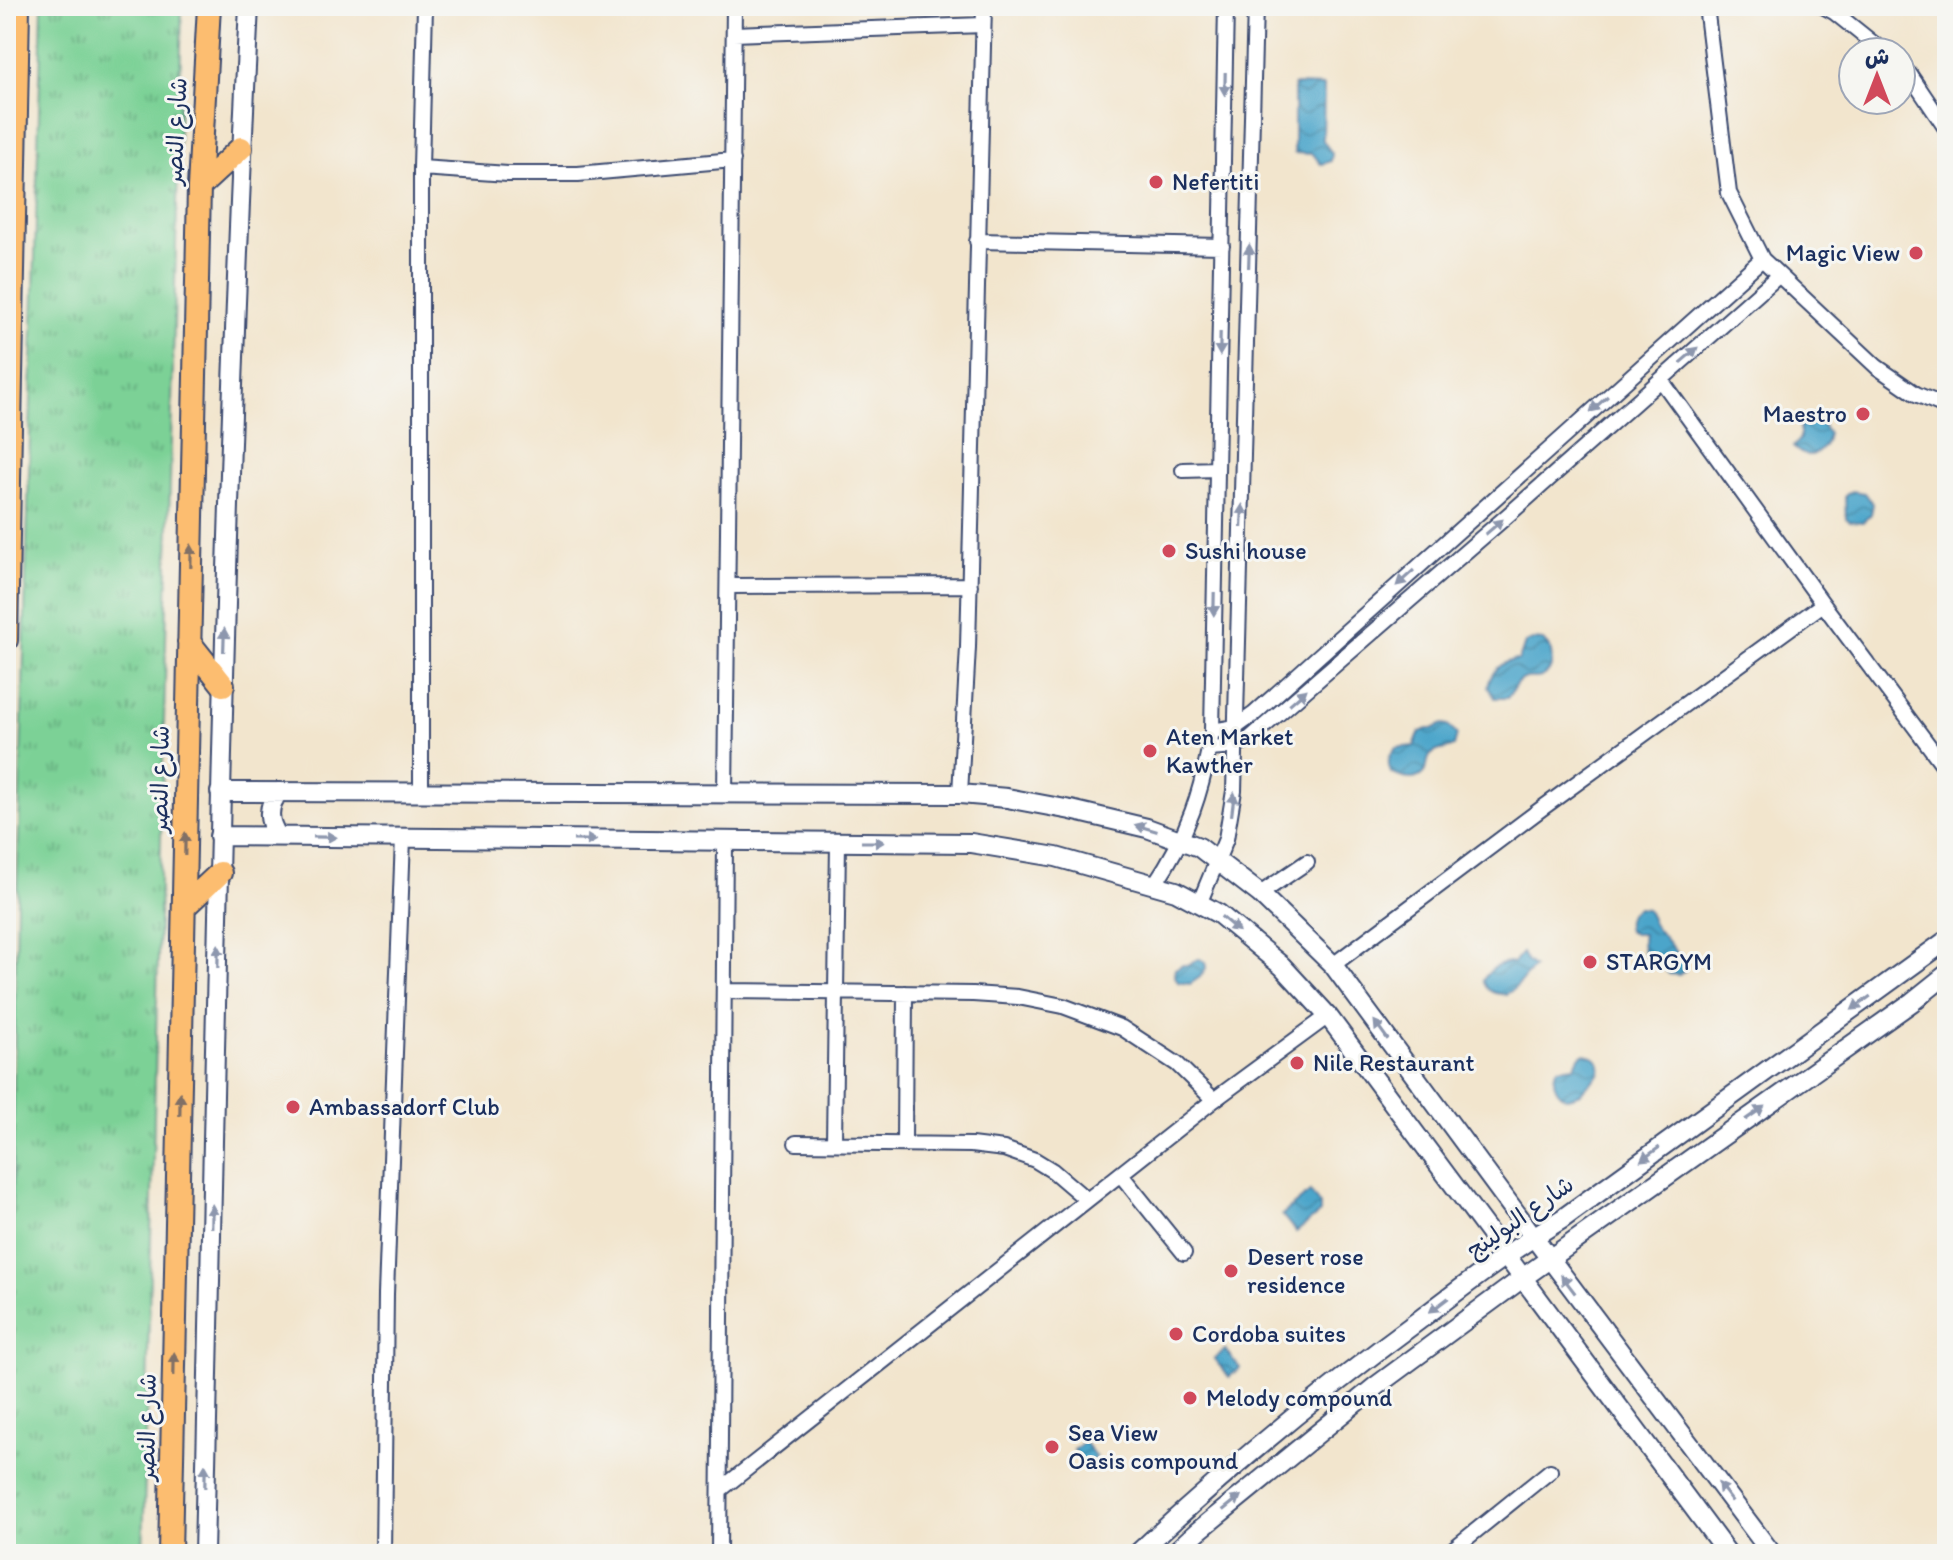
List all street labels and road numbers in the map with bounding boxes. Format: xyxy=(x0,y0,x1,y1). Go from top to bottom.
street label: شارع النصر xyxy=(158,77,196,187)
street label: شارع النصر xyxy=(144,725,178,835)
street label: شارع البولينج xyxy=(1460,1169,1581,1267)
street label: شارع النصر xyxy=(131,1373,165,1483)

